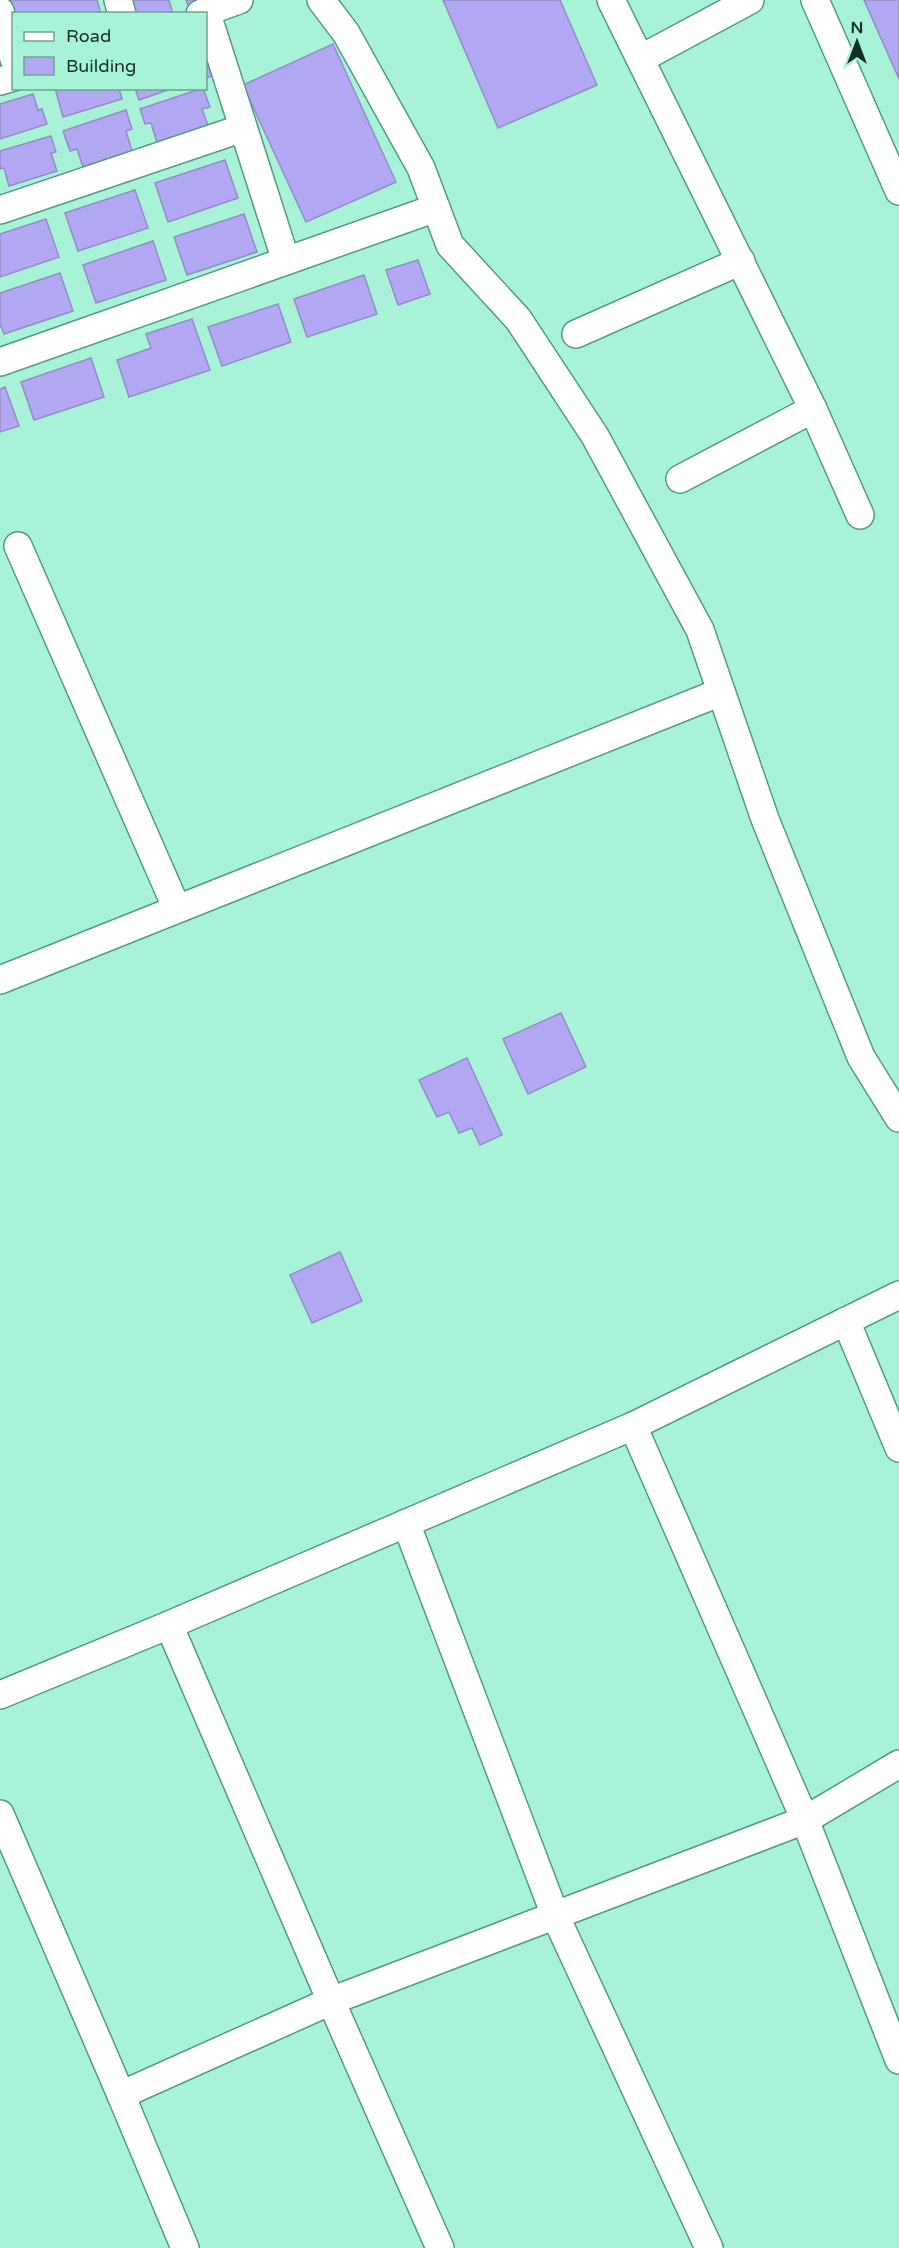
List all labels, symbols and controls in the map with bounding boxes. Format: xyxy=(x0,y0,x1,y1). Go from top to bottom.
legend xyxy=(12,12,207,90)
north arrow xyxy=(827,12,887,72)
text: N xyxy=(851,18,863,38)
text: Road xyxy=(66,25,111,47)
text: Building xyxy=(66,55,136,77)

